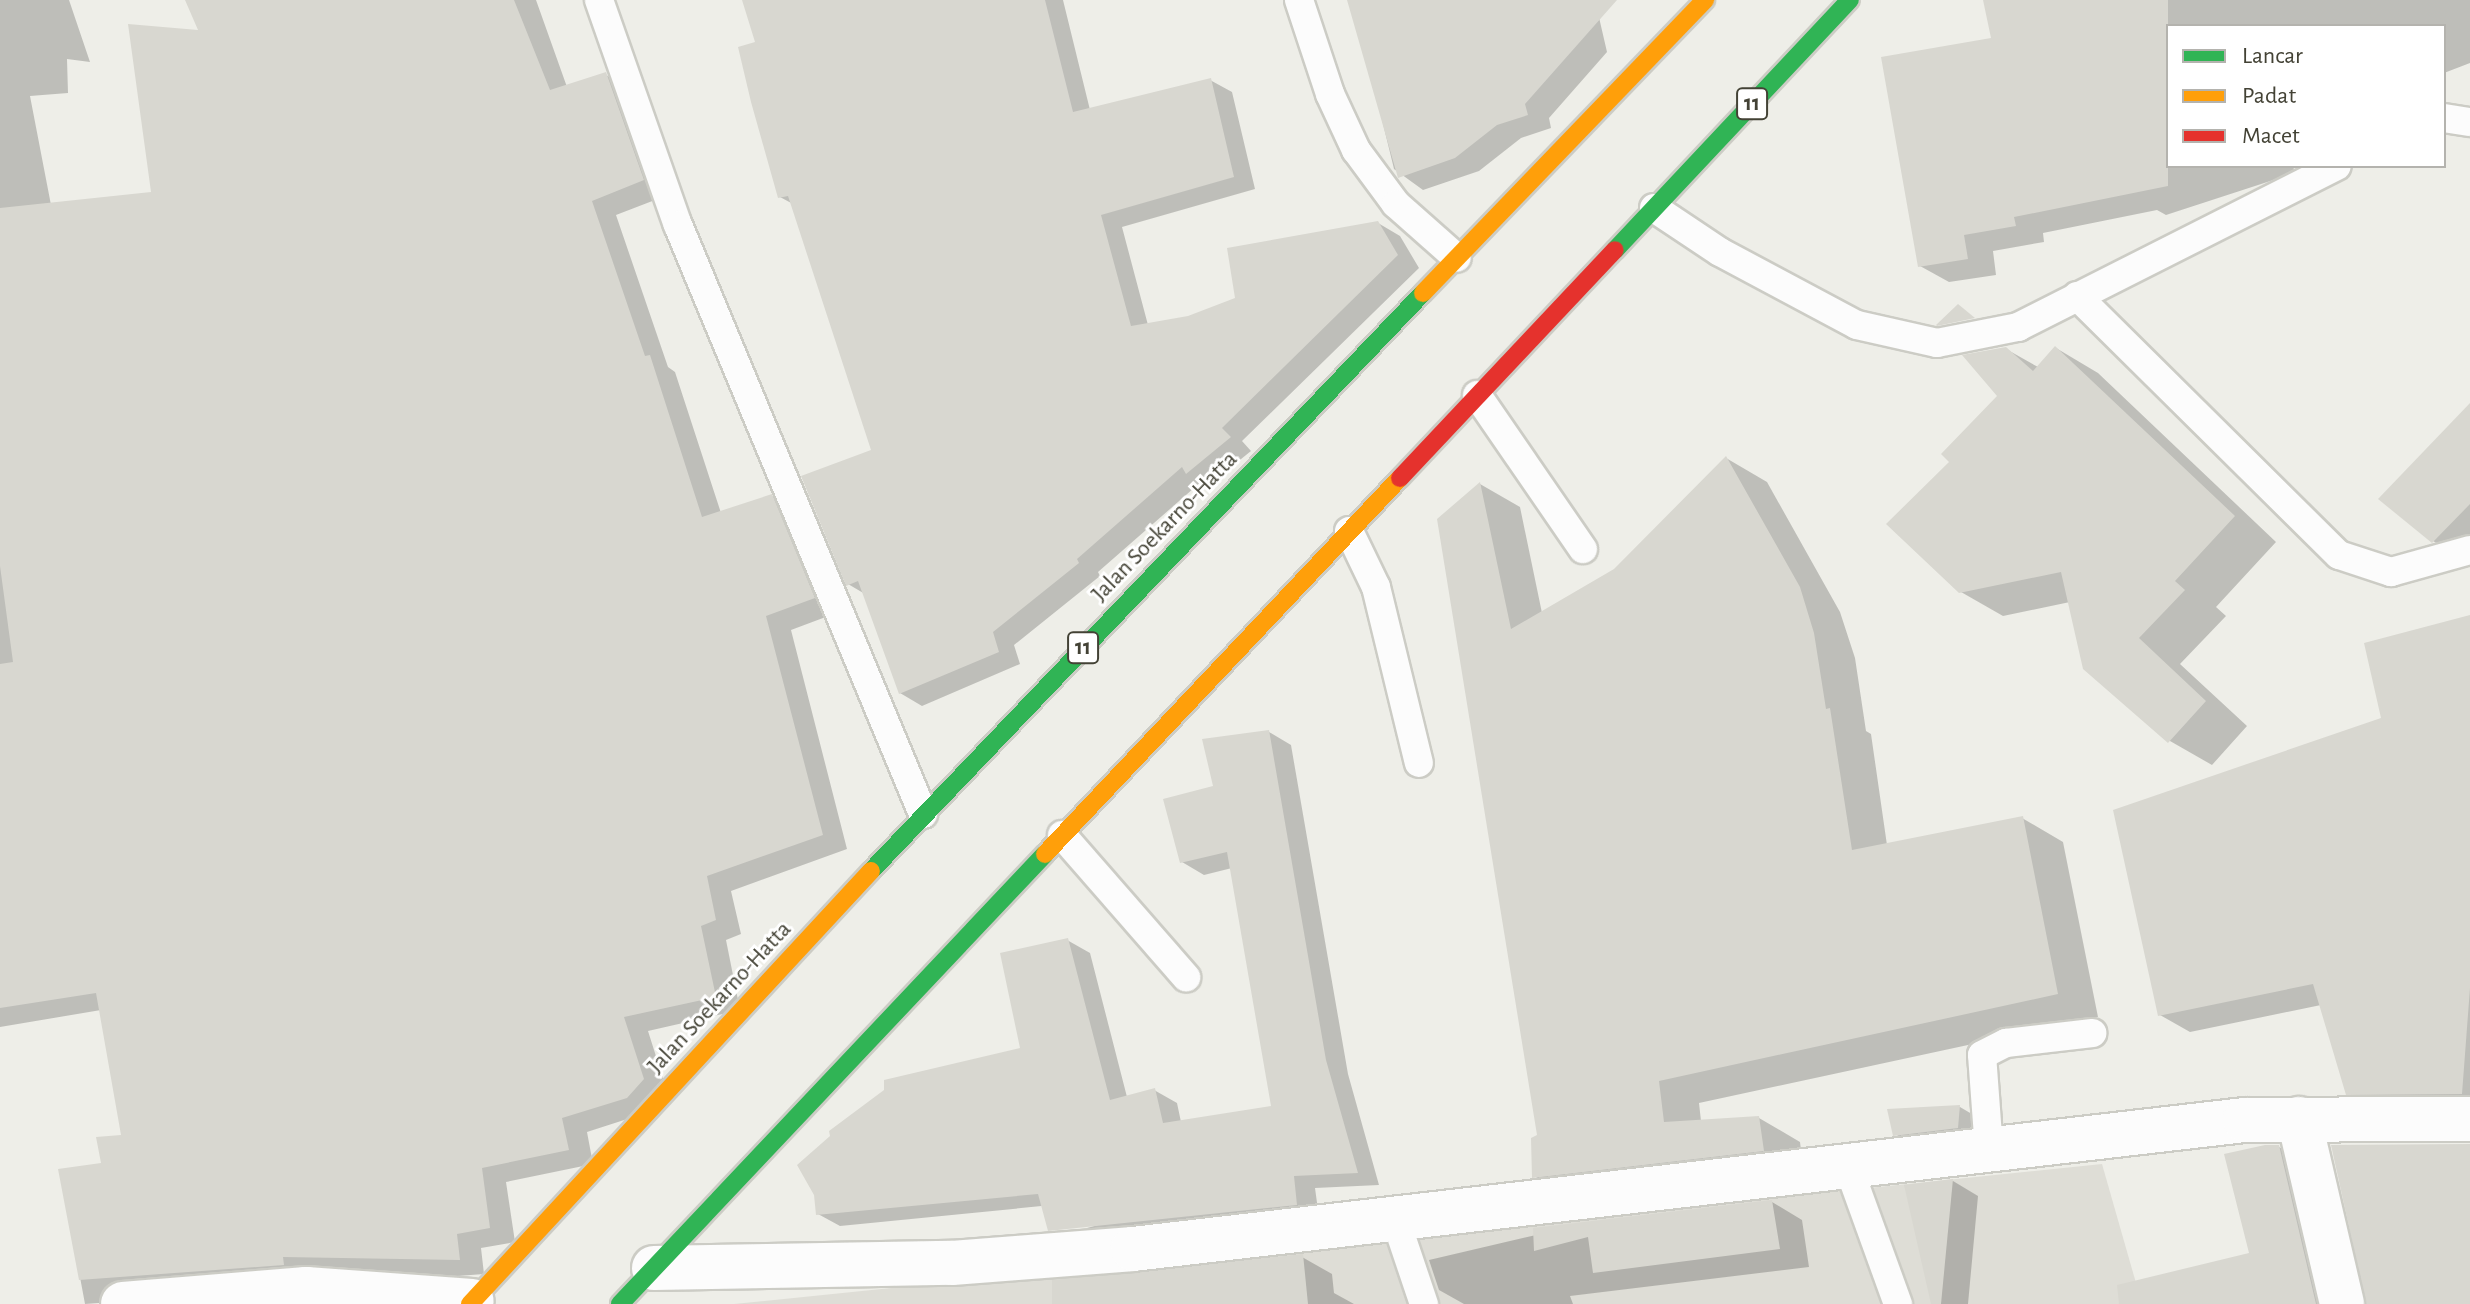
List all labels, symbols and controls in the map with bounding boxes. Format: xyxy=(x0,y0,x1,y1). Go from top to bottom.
legend xyxy=(2166,24,2446,168)
text: Lancar xyxy=(2242,44,2303,68)
text: Padat xyxy=(2242,84,2296,108)
road number: 11 xyxy=(1736,86,1768,122)
text: Macet xyxy=(2242,124,2300,148)
street label: Jalan Soekarno-Hatta xyxy=(1086,446,1244,608)
road number: 11 xyxy=(1067,630,1099,666)
street label: Jalan Soekarno-Hatta xyxy=(642,916,798,1080)

